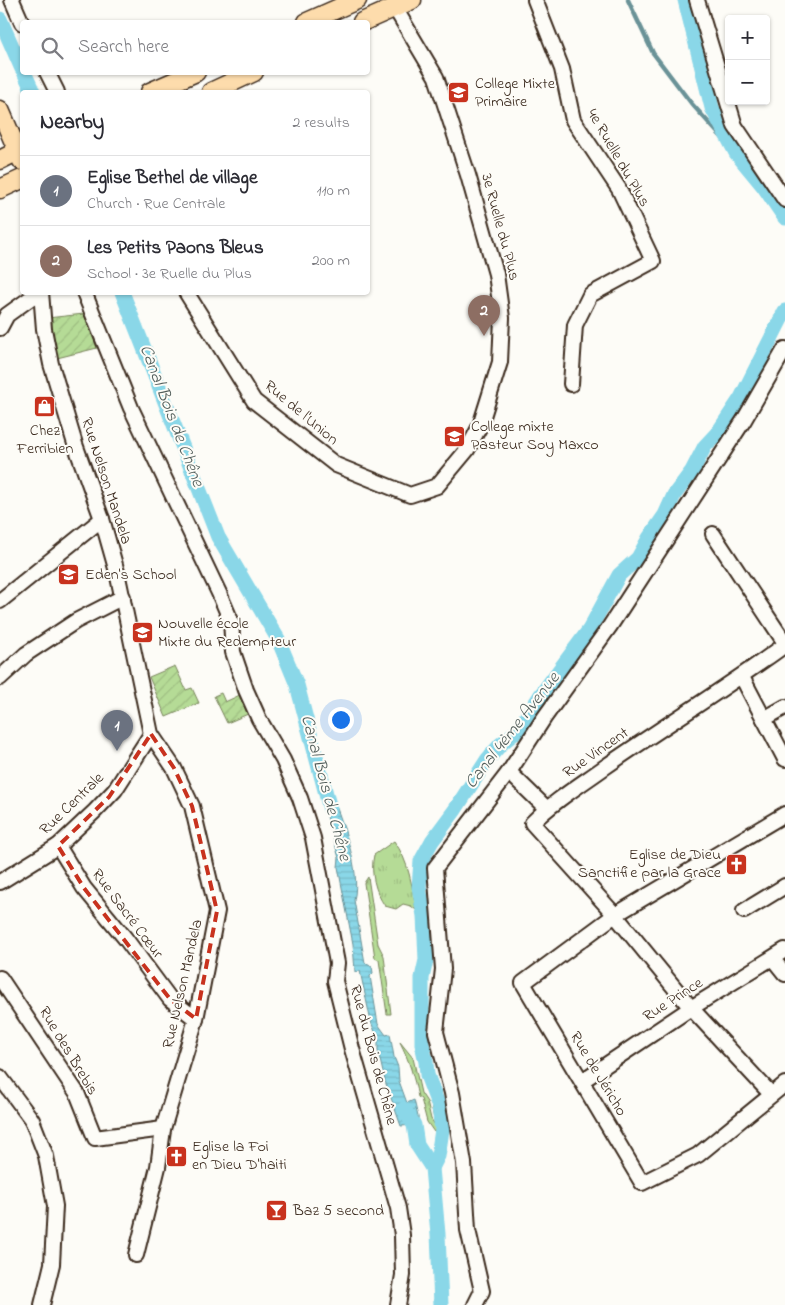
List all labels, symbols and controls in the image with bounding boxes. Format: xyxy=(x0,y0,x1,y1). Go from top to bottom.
map controls xyxy=(725,15,770,105)
button: + xyxy=(725,15,770,60)
search box xyxy=(20,20,370,75)
icon: search xyxy=(38,34,66,62)
text: Search here xyxy=(78,34,169,61)
button: − xyxy=(725,60,770,105)
place label: College Mixte Primaire xyxy=(475,72,556,114)
school or university icon: College Mixte Primaire xyxy=(447,81,471,105)
street label: 4e Ruelle du Plus xyxy=(580,104,656,212)
text: Nearby xyxy=(40,108,104,138)
text: 2 results xyxy=(292,111,350,135)
text: Eglise Bethel de village xyxy=(87,165,257,192)
street label: 3e Ruelle du Plus xyxy=(474,171,526,283)
text: 1 xyxy=(53,179,59,203)
text: 110 m xyxy=(316,179,350,203)
text: Church · Rue Centrale xyxy=(87,192,225,216)
text: Les Petits Paons Bleus xyxy=(87,235,264,262)
text: 2 xyxy=(52,249,60,273)
text: 200 m xyxy=(312,249,350,273)
text: School · 3e Ruelle du Plus xyxy=(87,262,252,286)
pin: 2 xyxy=(468,295,500,336)
water label: Canal Bois de Chêne xyxy=(132,341,210,492)
street label: Rue de l'Union xyxy=(259,375,344,451)
shop icon: Chez Ferribien xyxy=(33,395,57,419)
street label: Rue Nelson Mandela xyxy=(74,415,138,547)
place label: College mixte Pasteur Soy Maxco xyxy=(471,415,599,457)
place label: Chez Ferribien xyxy=(16,419,73,461)
school or university icon: College mixte Pasteur Soy Maxco xyxy=(443,424,467,448)
school or university icon: Eden's School xyxy=(57,563,81,587)
place label: Eden's School xyxy=(85,563,177,587)
place label: Nouvelle école Mixte du Redempteur xyxy=(158,612,296,654)
school or university icon: Nouvelle école Mixte du Redempteur xyxy=(130,621,154,645)
water label: Canal 4ème Avenue xyxy=(459,666,567,795)
your location xyxy=(328,707,354,733)
pin: 1 xyxy=(101,710,133,751)
water label: Canal Bois de Chêne xyxy=(293,712,357,865)
street label: Rue Vincent xyxy=(558,721,634,785)
street label: Rue Centrale xyxy=(34,766,110,841)
place label: Eglise de Dieu Sanctifie par la Grace xyxy=(578,843,722,885)
church icon: Eglise de Dieu Sanctifie par la Grace xyxy=(725,852,749,876)
street label: Rue Sacré Cœur xyxy=(85,864,169,964)
street label: Rue Nelson Mandela xyxy=(156,917,210,1051)
street label: Rue Prince xyxy=(638,971,709,1028)
street label: Rue du Bois de Chêne xyxy=(343,982,403,1128)
street label: Rue des Brebis xyxy=(32,1002,104,1100)
street label: Rue de Jéricho xyxy=(563,1027,633,1121)
place label: Eglise la Foi en Dieu D'haiti xyxy=(192,1135,287,1177)
church icon: Eglise la Foi en Dieu D'haiti xyxy=(164,1144,188,1168)
bar icon: Baz 5 second xyxy=(265,1199,289,1223)
place label: Baz 5 second xyxy=(292,1199,384,1223)

